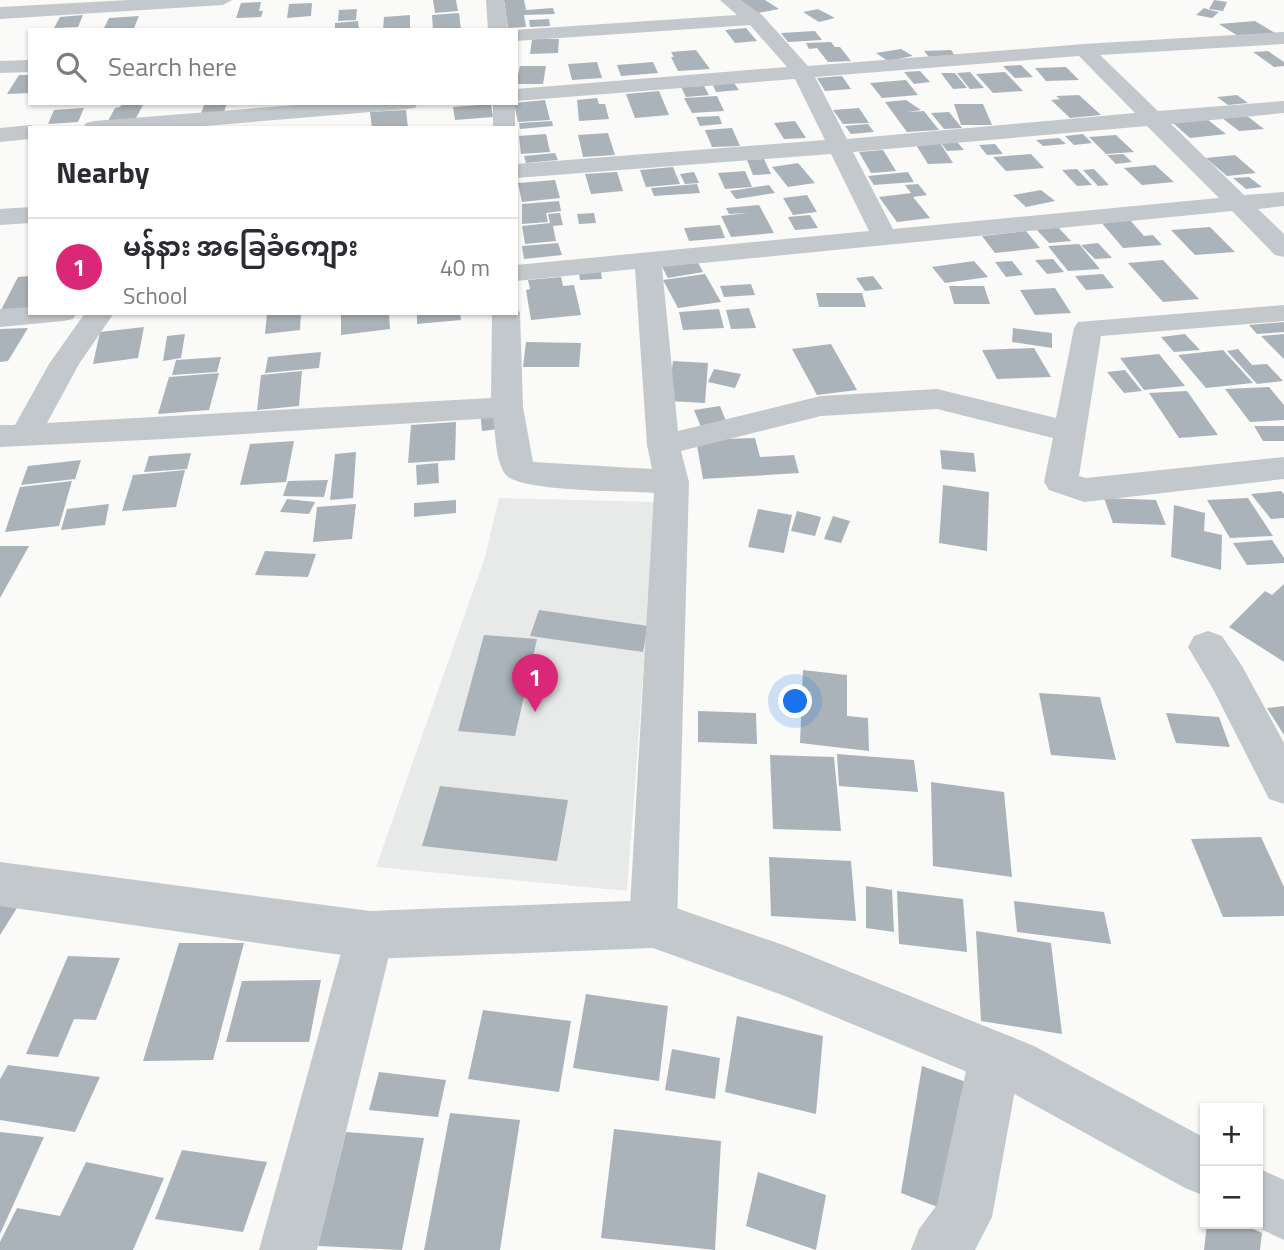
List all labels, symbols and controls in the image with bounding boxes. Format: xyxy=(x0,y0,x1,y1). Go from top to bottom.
search box xyxy=(28,28,518,105)
text: Search here xyxy=(108,47,237,86)
icon: search xyxy=(52,48,90,86)
text: Nearby xyxy=(56,149,149,195)
text: မန်နား အခြေခံကျေား xyxy=(123,227,358,266)
text: 1 xyxy=(73,250,85,285)
text: 40 m xyxy=(440,250,490,285)
text: School xyxy=(123,278,187,313)
pin: 1 xyxy=(512,654,558,712)
your location xyxy=(778,684,812,718)
map controls xyxy=(1200,1103,1263,1229)
button: + xyxy=(1200,1103,1263,1166)
button: − xyxy=(1200,1166,1263,1229)

